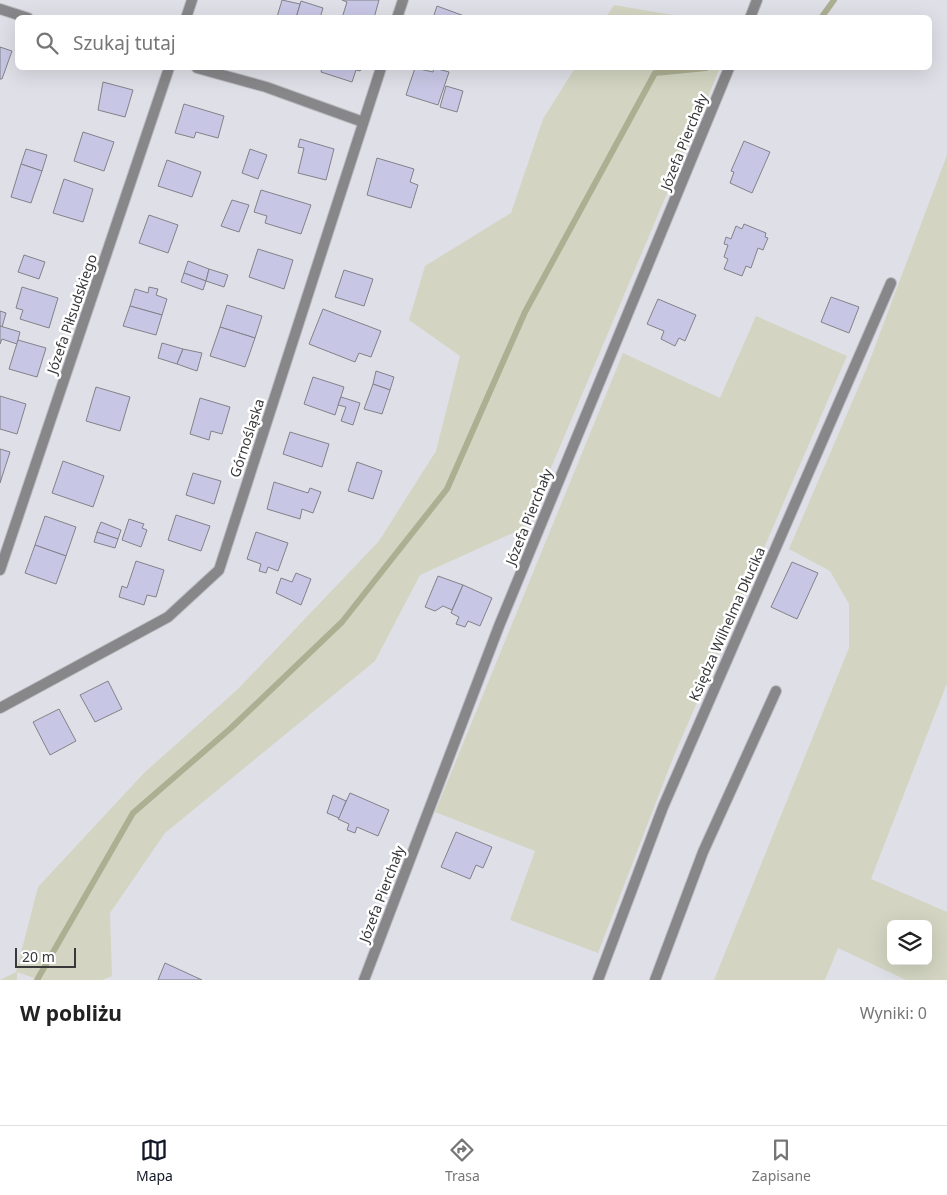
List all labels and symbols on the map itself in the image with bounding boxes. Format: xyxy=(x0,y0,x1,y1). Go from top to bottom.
street label: Józefa Pierchały xyxy=(655,90,712,195)
street label: Józefa Piłsudskiego xyxy=(41,251,101,378)
street label: Górnośląska xyxy=(225,396,268,480)
street label: Józefa Pierchały xyxy=(500,465,557,570)
street label: Księdza Wilhelma Dłucika xyxy=(684,544,769,704)
street label: Józefa Pierchały xyxy=(354,842,409,947)
scale bar xyxy=(15,945,76,968)

